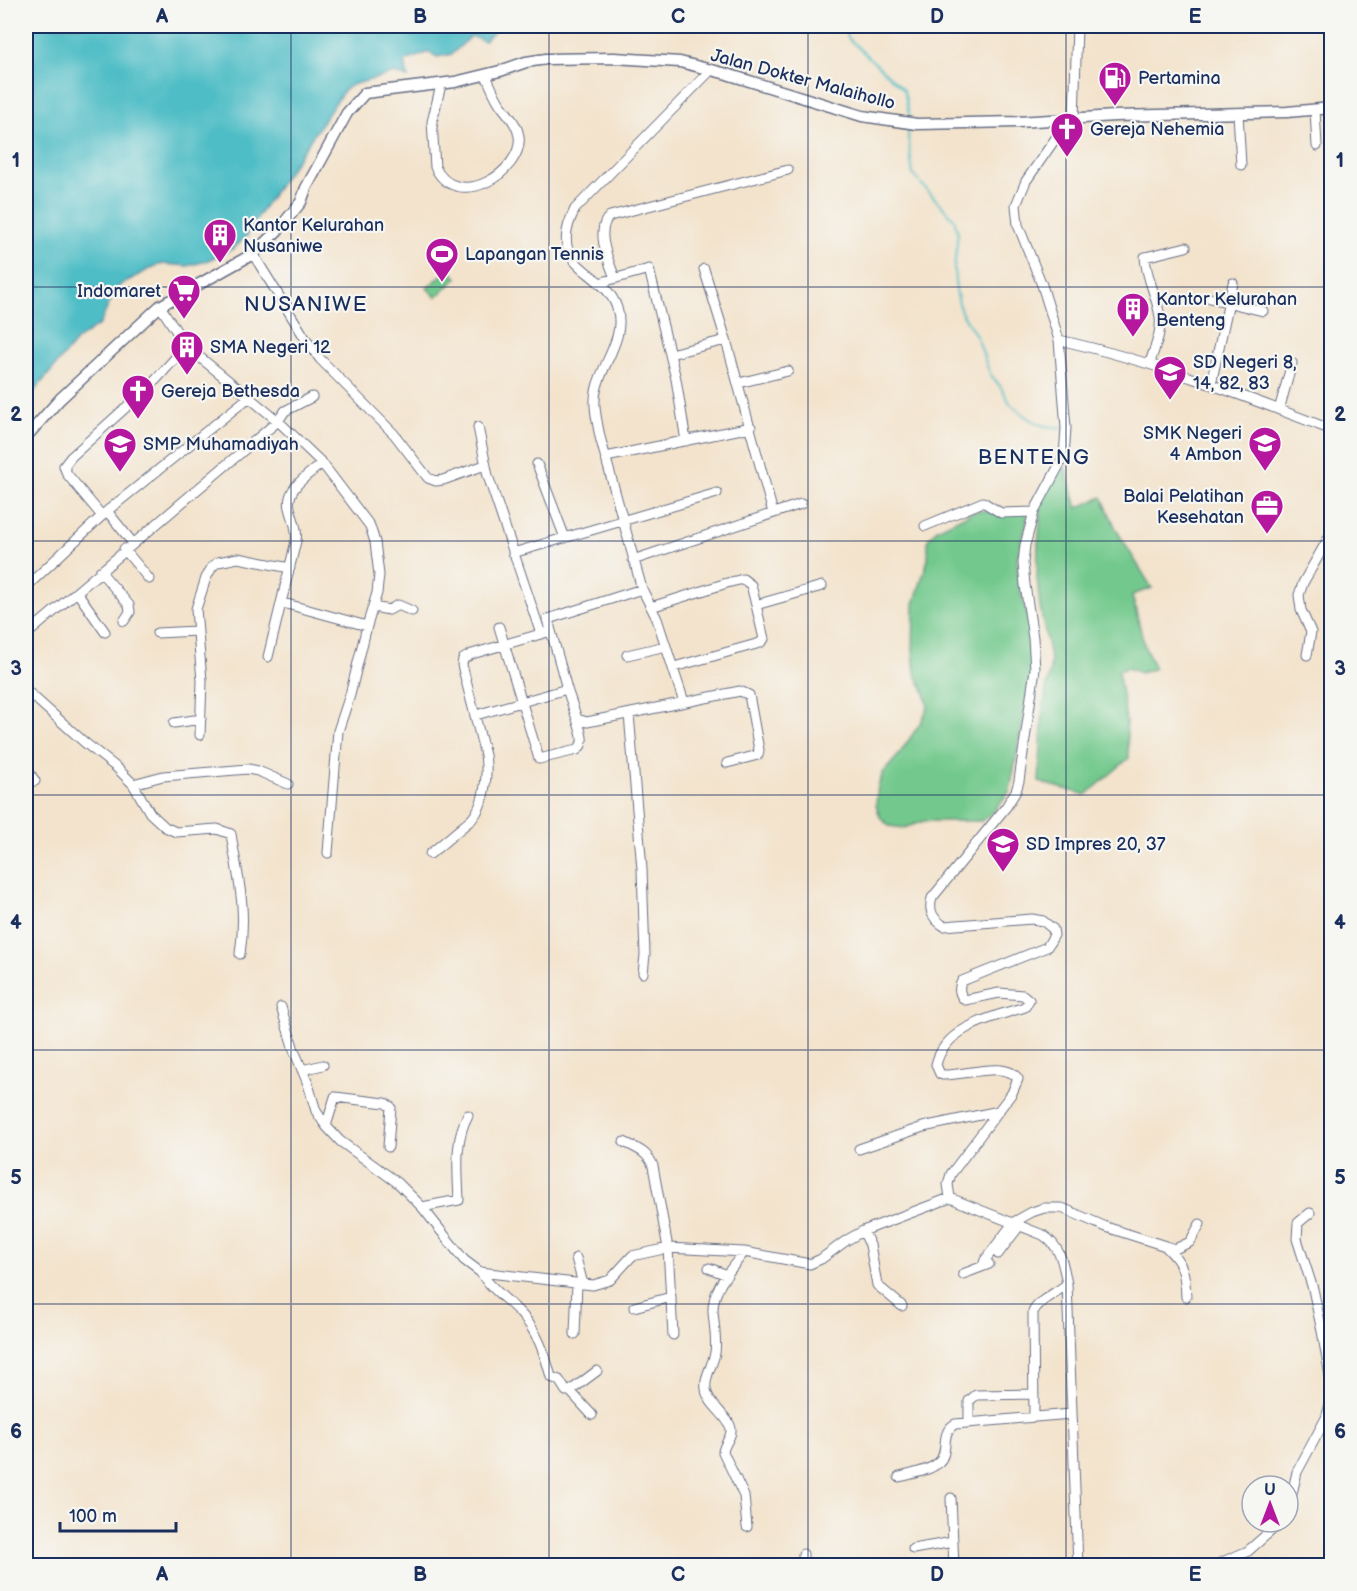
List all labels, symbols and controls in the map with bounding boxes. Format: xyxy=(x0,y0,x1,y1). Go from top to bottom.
text: A xyxy=(155,5,169,29)
text: B xyxy=(413,5,427,29)
text: C xyxy=(671,5,685,29)
text: D xyxy=(930,5,944,29)
text: E xyxy=(1189,5,1202,29)
street label: Jalan Dokter Malaihollo xyxy=(708,45,897,114)
fuel station icon: Pertamina xyxy=(1097,60,1133,107)
place label: Pertamina xyxy=(1138,68,1221,89)
church icon: Gereja Nehemia xyxy=(1049,111,1085,158)
place label: Gereja Nehemia xyxy=(1090,119,1224,140)
text: 1 xyxy=(12,149,20,173)
text: 1 xyxy=(1336,149,1344,173)
place label: Kantor Kelurahan Nusaniwe xyxy=(243,215,384,257)
building icon: Kantor Kelurahan Nusaniwe xyxy=(202,217,238,264)
sports icon: Lapangan Tennis xyxy=(424,236,460,283)
place label: Lapangan Tennis xyxy=(465,244,604,265)
supermarket icon: Indomaret xyxy=(166,273,202,320)
place label: Indomaret xyxy=(77,281,161,302)
place label: Kantor Kelurahan Benteng xyxy=(1156,289,1297,331)
building icon: Kantor Kelurahan Benteng xyxy=(1115,291,1151,338)
district label: NUSANIWE xyxy=(244,292,368,317)
building icon: SMA Negeri 12 xyxy=(169,329,205,376)
place label: SMA Negeri 12 xyxy=(210,337,331,358)
place label: SD Negeri 8, 14, 82, 83 xyxy=(1193,352,1297,394)
school or university icon: SD Negeri 8, 14, 82, 83 xyxy=(1152,354,1188,401)
church icon: Gereja Bethesda xyxy=(120,373,156,420)
place label: Gereja Bethesda xyxy=(161,381,300,402)
text: 2 xyxy=(10,403,22,427)
text: 2 xyxy=(1334,403,1346,427)
place label: SMK Negeri 4 Ambon xyxy=(1143,423,1242,465)
school or university icon: SMK Negeri 4 Ambon xyxy=(1247,425,1283,472)
school or university icon: SMP Muhamadiyah xyxy=(102,426,138,473)
place label: SMP Muhamadiyah xyxy=(143,434,299,455)
district label: BENTENG xyxy=(978,445,1090,470)
place label: Balai Pelatihan Kesehatan xyxy=(1123,486,1244,528)
office icon: Balai Pelatihan Kesehatan xyxy=(1249,488,1285,535)
text: 3 xyxy=(10,657,22,681)
text: 3 xyxy=(1334,657,1346,681)
school or university icon: SD Impres 20, 37 xyxy=(985,826,1021,873)
place label: SD Impres 20, 37 xyxy=(1026,834,1166,855)
text: 4 xyxy=(10,911,22,935)
text: 4 xyxy=(1334,911,1346,935)
text: 5 xyxy=(10,1166,22,1190)
text: 5 xyxy=(1334,1166,1346,1190)
text: 6 xyxy=(10,1420,22,1444)
text: 6 xyxy=(1334,1420,1346,1444)
north arrow xyxy=(1240,1474,1300,1534)
text: U xyxy=(1264,1481,1276,1500)
scale bar xyxy=(60,1495,176,1533)
text: 100 m xyxy=(69,1506,117,1527)
text: A xyxy=(155,1563,169,1587)
text: B xyxy=(413,1563,427,1587)
text: C xyxy=(671,1563,685,1587)
text: D xyxy=(930,1563,944,1587)
text: E xyxy=(1189,1563,1202,1587)

